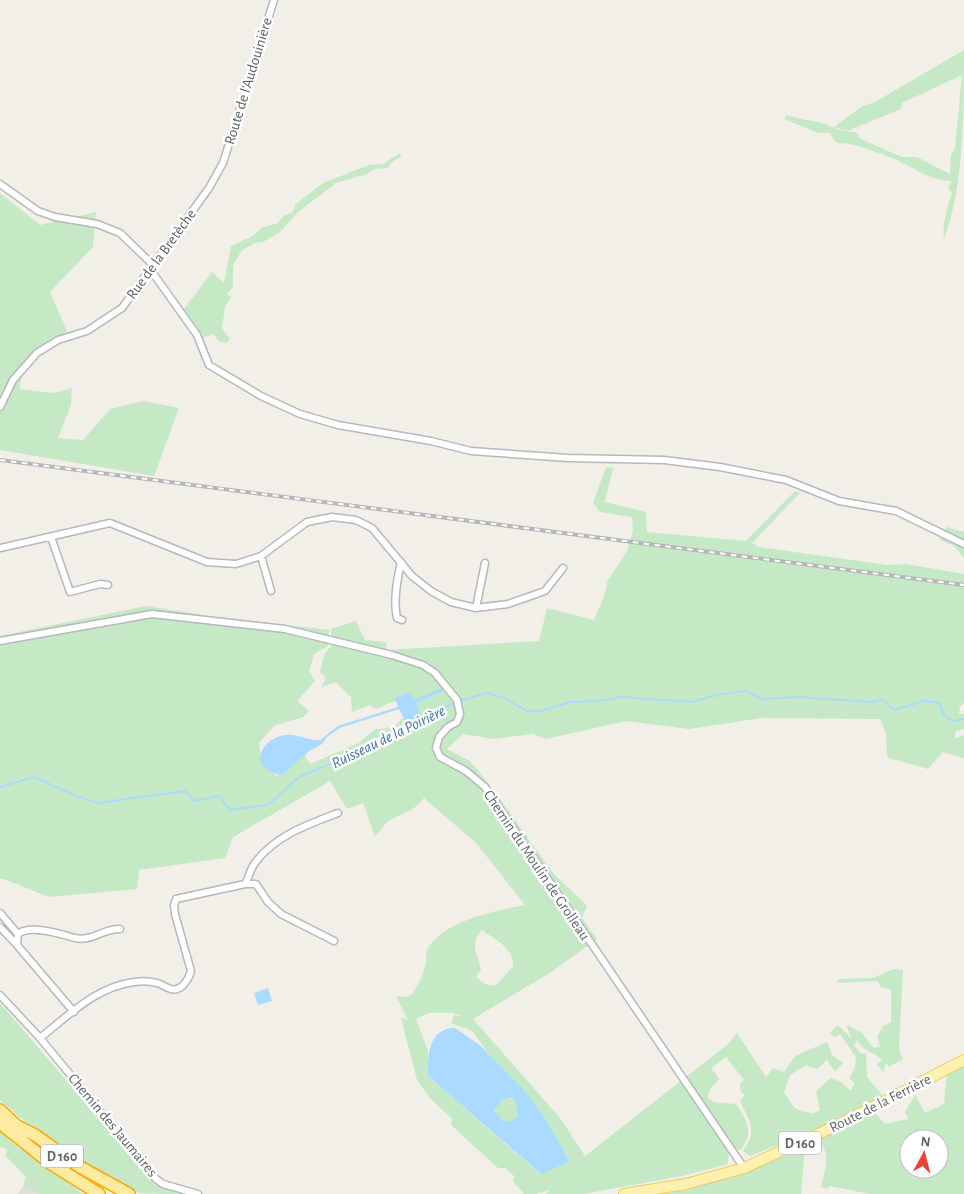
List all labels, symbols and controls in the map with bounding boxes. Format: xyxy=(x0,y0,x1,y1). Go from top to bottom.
street label: Route de l'Audouinière xyxy=(222,16,275,146)
street label: Rue de la Bretèche xyxy=(124,207,199,302)
water label: Ruisseau de la Poirière xyxy=(329,702,448,771)
street label: Chemin du Moulin de Grolleau xyxy=(481,788,593,943)
street label: Chemin des Jaumaires xyxy=(65,1071,160,1180)
street label: Route de la Ferrière xyxy=(827,1071,934,1136)
north arrow xyxy=(899,1129,949,1179)
road number: D 160 xyxy=(779,1132,821,1154)
text: N xyxy=(920,1135,931,1150)
road number: D 160 xyxy=(41,1144,83,1168)

